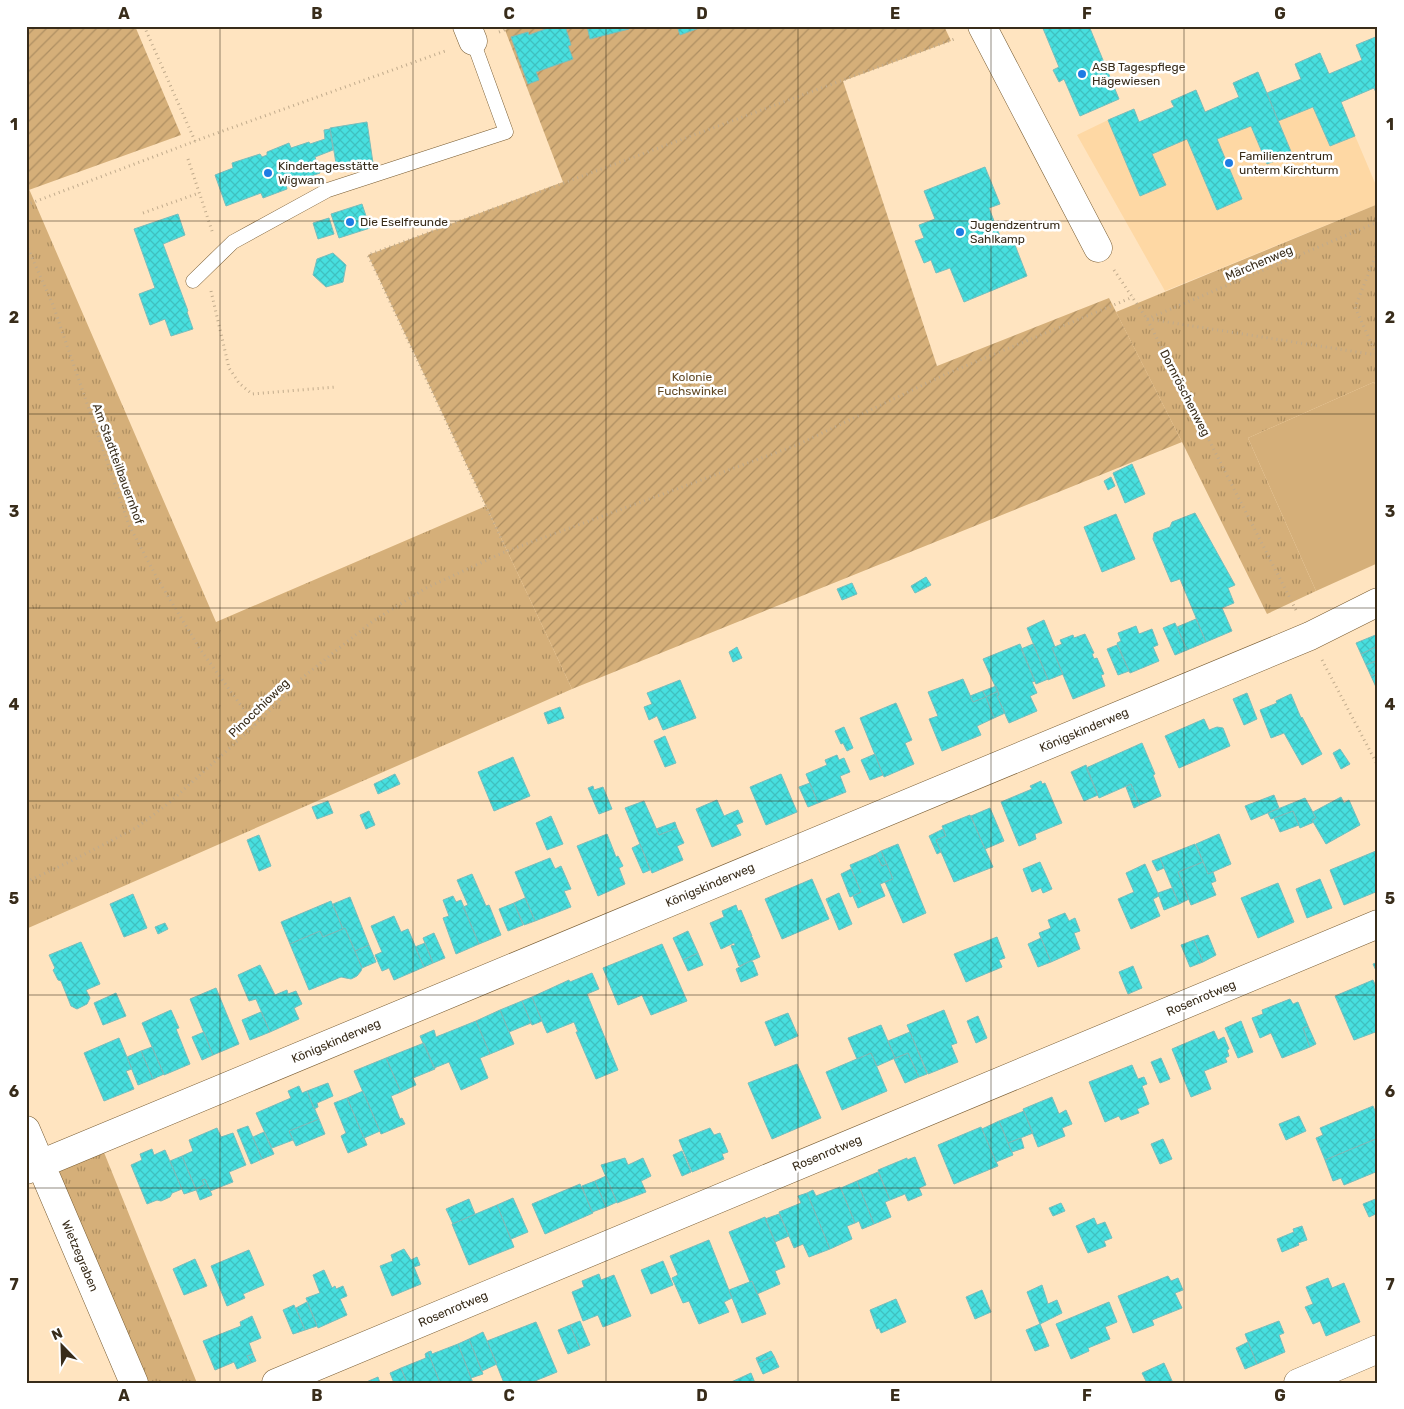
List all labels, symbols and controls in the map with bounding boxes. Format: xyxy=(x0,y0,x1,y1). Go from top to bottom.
text: A xyxy=(118,4,130,23)
text: B xyxy=(311,4,323,23)
text: C xyxy=(503,4,515,23)
text: D xyxy=(696,4,708,23)
text: E xyxy=(890,4,900,23)
text: F xyxy=(1082,4,1092,23)
text: G xyxy=(1274,4,1286,23)
place label: ASB Tagespflege Hägewiesen xyxy=(1092,60,1186,88)
marker: ASB Tagespflege Hägewiesen xyxy=(1076,68,1088,80)
text: 1 xyxy=(10,115,18,134)
text: 1 xyxy=(1386,115,1394,134)
place label: Familienzentrum unterm Kirchturm xyxy=(1239,149,1339,177)
marker: Familienzentrum unterm Kirchturm xyxy=(1223,157,1235,169)
place label: Kindertagesstätte Wigwam xyxy=(278,159,379,187)
marker: Kindertagesstätte Wigwam xyxy=(262,167,274,179)
place label: Die Eselfreunde xyxy=(360,215,448,229)
marker: Die Eselfreunde xyxy=(344,216,356,228)
place label: Jugendzentrum Sahlkamp xyxy=(970,218,1060,246)
marker: Jugendzentrum Sahlkamp xyxy=(954,226,966,238)
street label: Märchenweg xyxy=(1223,243,1295,283)
text: 2 xyxy=(9,308,19,327)
text: 2 xyxy=(1385,308,1395,327)
street label: Dornröschenweg xyxy=(1157,347,1213,439)
park label: Kolonie Fuchswinkel xyxy=(657,370,727,398)
street label: Am Stadtteilbauernhof xyxy=(90,402,147,527)
text: 3 xyxy=(9,502,19,521)
text: 3 xyxy=(1385,502,1395,521)
street label: Pinocchioweg xyxy=(226,676,292,740)
text: 4 xyxy=(9,695,20,714)
text: 4 xyxy=(1385,695,1396,714)
street label: Königskinderweg xyxy=(1037,705,1131,755)
street label: Königskinderweg xyxy=(663,860,757,910)
text: 5 xyxy=(9,889,19,908)
text: 5 xyxy=(1385,889,1395,908)
street label: Rosenrotweg xyxy=(1164,977,1238,1019)
street label: Königskinderweg xyxy=(289,1016,383,1066)
text: 6 xyxy=(9,1082,19,1101)
text: 6 xyxy=(1385,1082,1395,1101)
street label: Rosenrotweg xyxy=(790,1132,864,1174)
street label: Wietzegraben xyxy=(59,1218,101,1294)
text: 7 xyxy=(9,1275,19,1294)
text: 7 xyxy=(1385,1275,1395,1294)
street label: Rosenrotweg xyxy=(416,1288,490,1330)
north arrow xyxy=(38,1322,88,1372)
text: N xyxy=(49,1325,65,1344)
text: A xyxy=(118,1386,130,1405)
text: B xyxy=(311,1386,323,1405)
text: C xyxy=(503,1386,515,1405)
text: D xyxy=(696,1386,708,1405)
text: E xyxy=(890,1386,900,1405)
text: F xyxy=(1082,1386,1092,1405)
text: G xyxy=(1274,1386,1286,1405)

